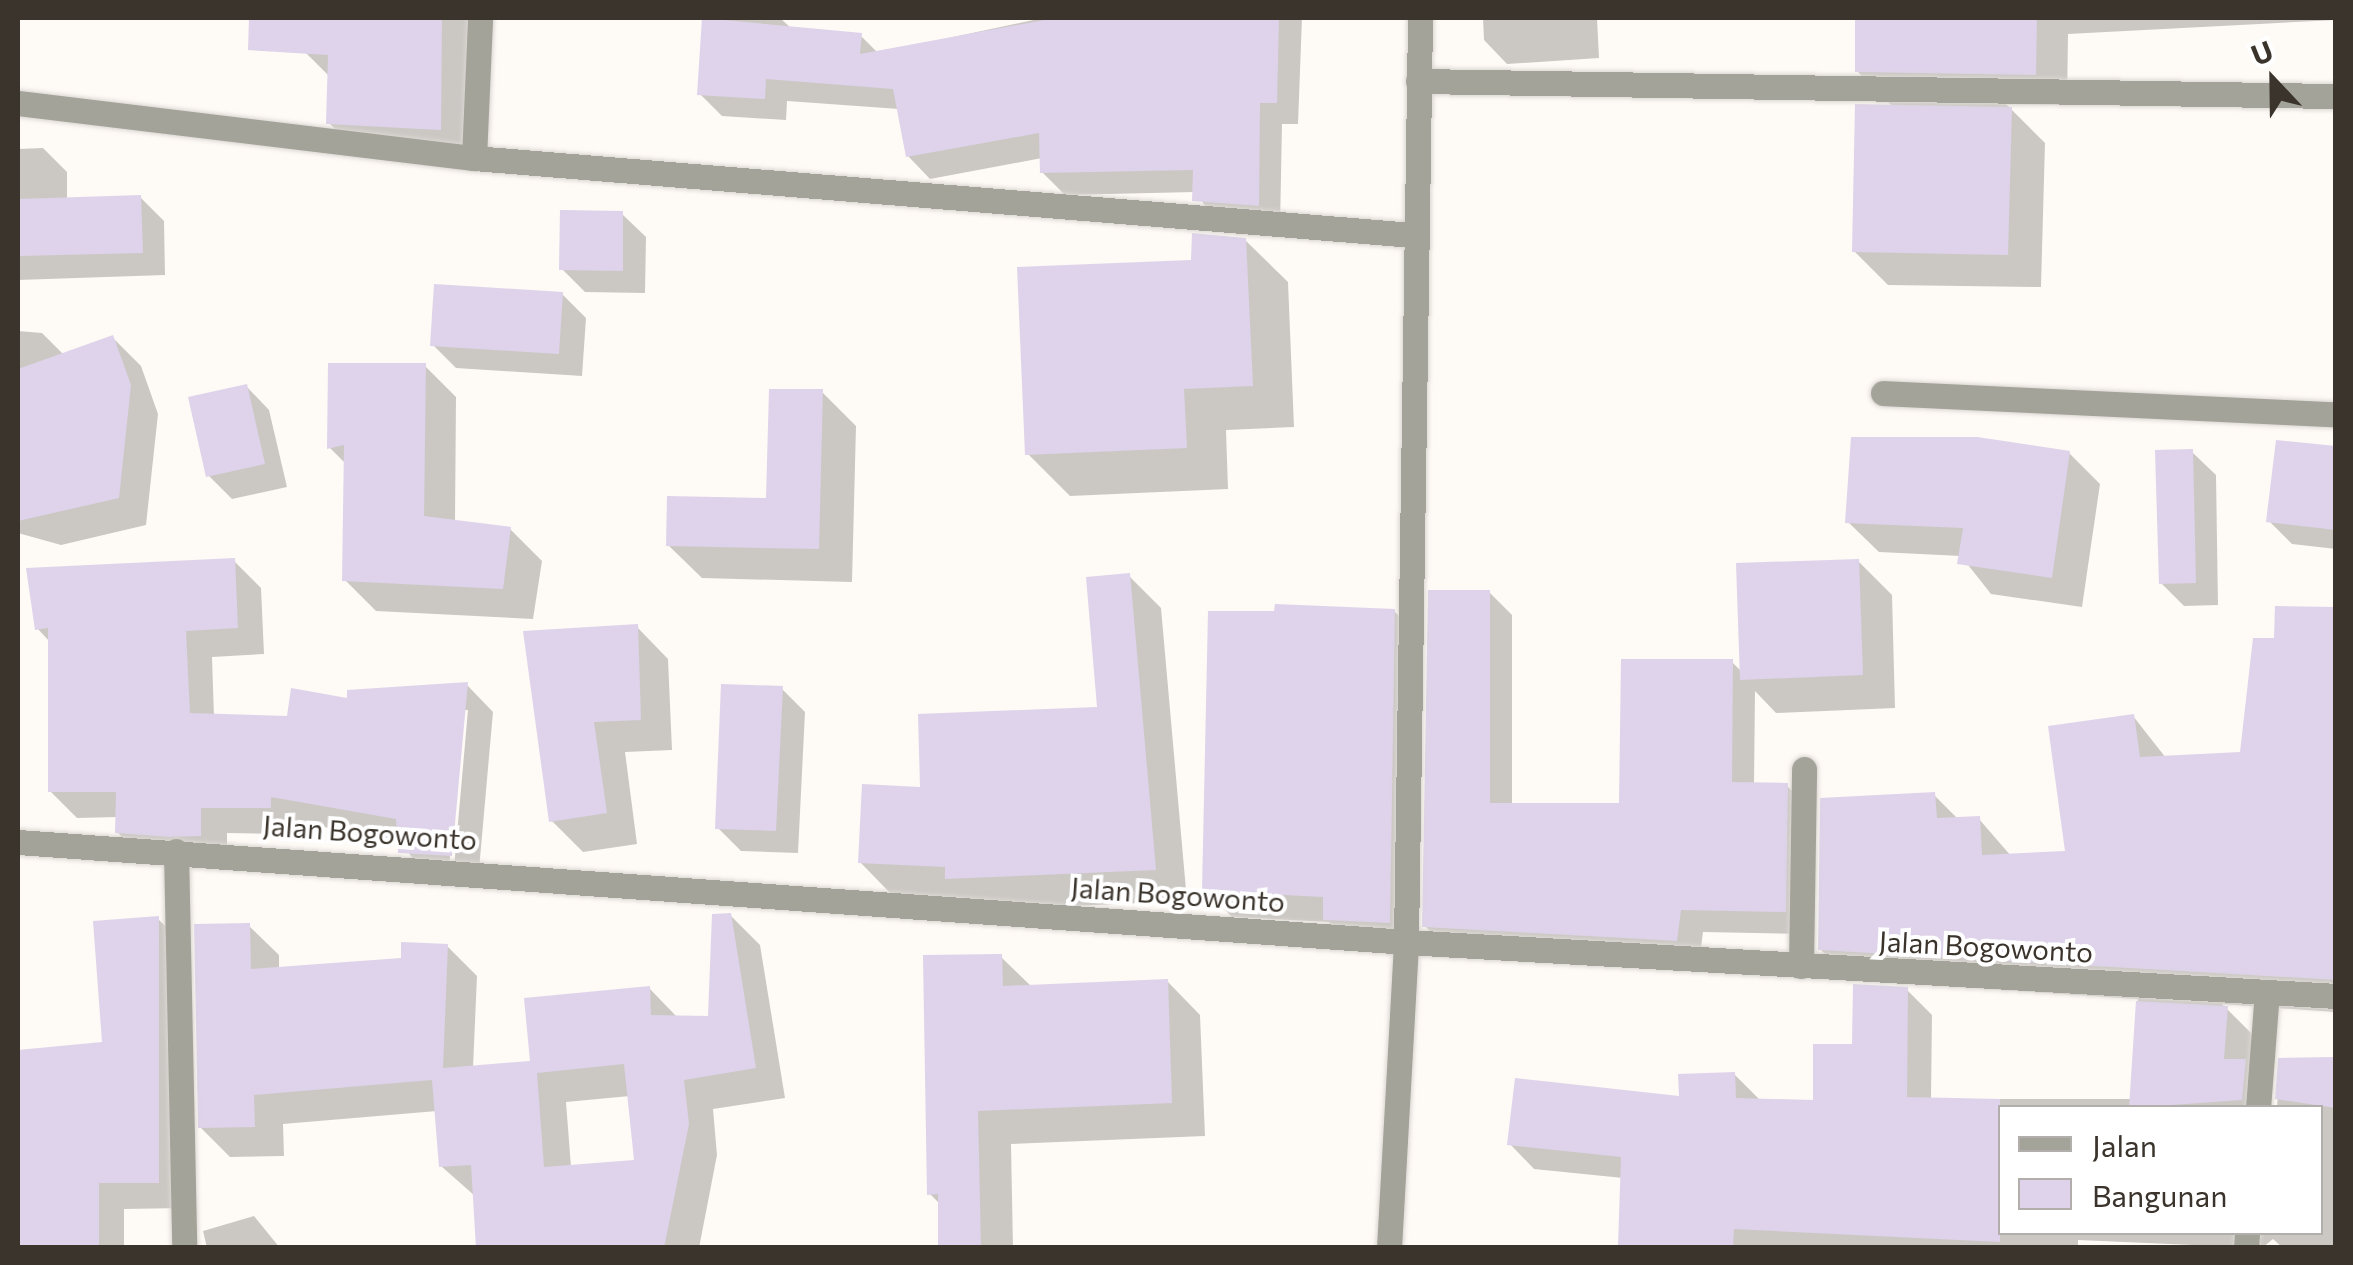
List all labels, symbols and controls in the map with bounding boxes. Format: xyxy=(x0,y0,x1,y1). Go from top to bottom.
north arrow xyxy=(2223,30,2323,130)
text: U xyxy=(2246,33,2278,72)
street label: Jalan Bogowonto xyxy=(262,808,478,856)
street label: Jalan Bogowonto xyxy=(1070,870,1286,918)
street label: Jalan Bogowonto xyxy=(1878,924,2094,968)
legend xyxy=(1998,1105,2323,1235)
text: Jalan xyxy=(2092,1126,2157,1163)
text: Bangunan xyxy=(2092,1176,2227,1213)

